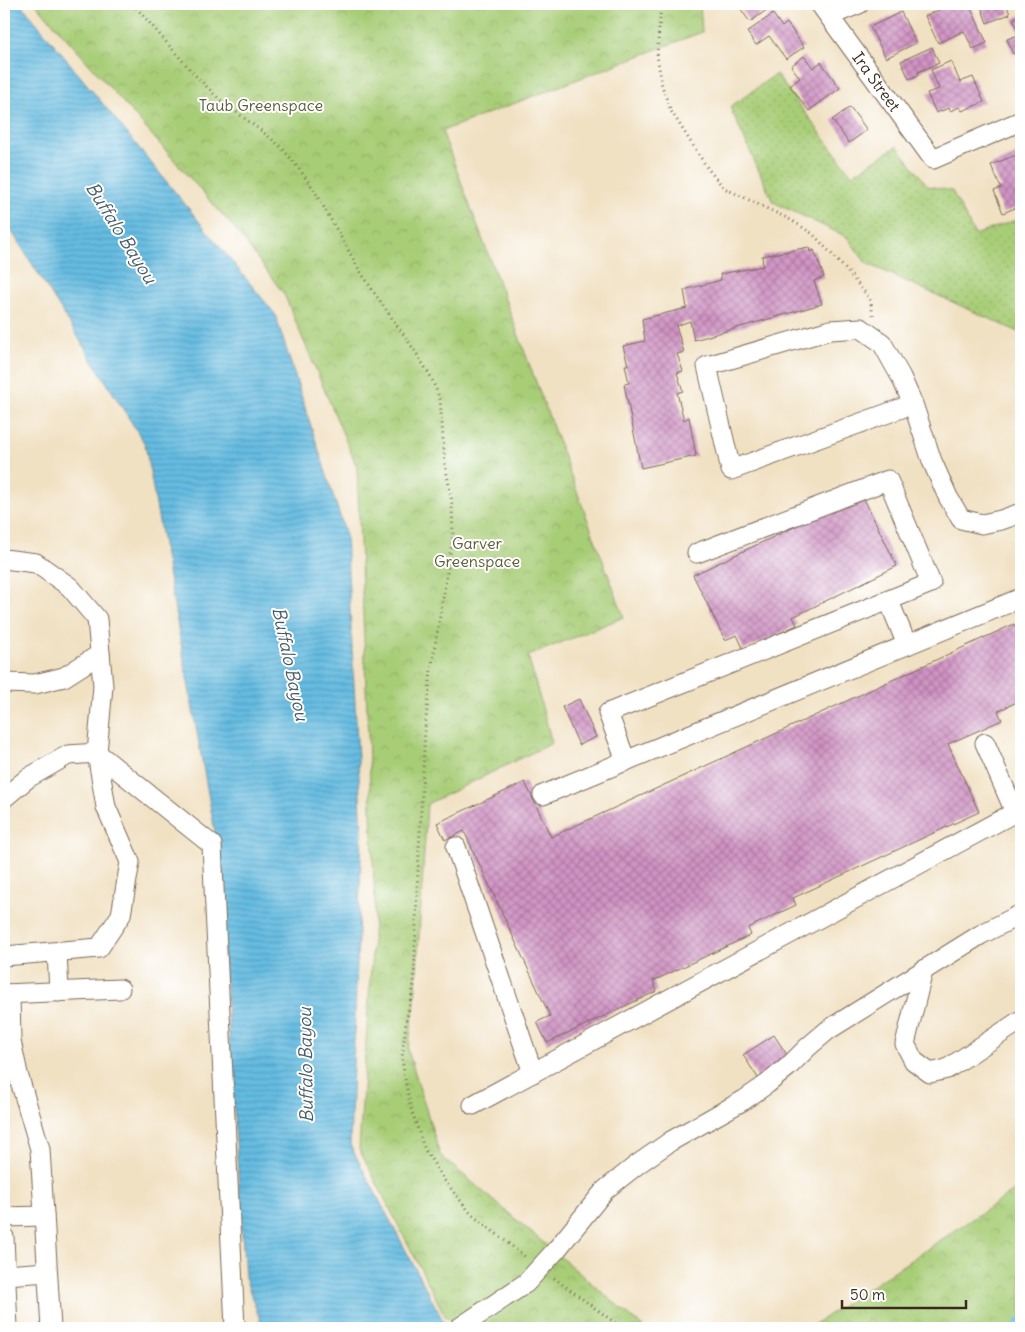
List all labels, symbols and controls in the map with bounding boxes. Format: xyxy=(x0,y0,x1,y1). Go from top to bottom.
street label: Ira Street xyxy=(848,48,905,116)
park label: Taub Greenspace xyxy=(199,95,323,115)
water label: Buffalo Bayou xyxy=(81,178,163,289)
park label: Garver Greenspace xyxy=(434,533,520,571)
water label: Buffalo Bayou xyxy=(267,605,314,724)
water label: Buffalo Bayou xyxy=(293,1006,318,1123)
scale bar xyxy=(842,1277,966,1309)
text: 50 m xyxy=(850,1285,885,1304)

